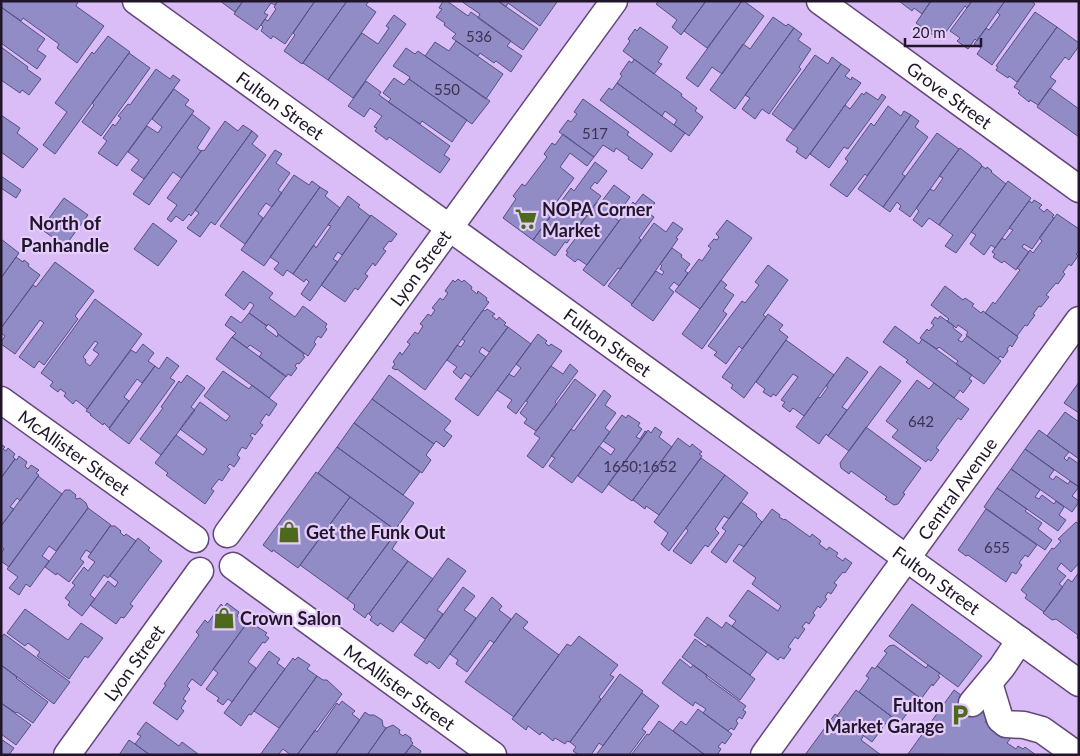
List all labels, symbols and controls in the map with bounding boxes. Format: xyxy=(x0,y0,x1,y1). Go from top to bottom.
scale bar xyxy=(905,15,981,47)
text: 20 m xyxy=(912,23,946,41)
house number: 536 xyxy=(466,27,492,45)
street label: Grove Street xyxy=(903,57,997,134)
street label: Fulton Street xyxy=(232,66,329,145)
house number: 550 xyxy=(434,80,460,98)
house number: 517 xyxy=(582,124,608,142)
place label: NOPA Corner Market xyxy=(542,198,652,241)
supermarket icon: NOPA Corner Market xyxy=(513,206,539,232)
district label: North of Panhandle xyxy=(21,211,109,256)
street label: Lyon Street xyxy=(385,225,456,310)
street label: Fulton Street xyxy=(560,303,656,381)
street label: McAllister Street xyxy=(14,405,135,500)
house number: 642 xyxy=(908,412,934,430)
street label: Central Avenue xyxy=(913,433,1001,544)
house number: 1650;1652 xyxy=(603,457,677,475)
shop icon: Get the Funk Out xyxy=(276,519,302,545)
place label: Get the Funk Out xyxy=(306,521,446,543)
house number: 655 xyxy=(984,538,1010,556)
street label: Fulton Street xyxy=(889,541,985,619)
shop icon: Crown Salon xyxy=(211,605,237,631)
place label: Crown Salon xyxy=(240,607,341,629)
street label: Lyon Street xyxy=(99,620,169,705)
street label: McAllister Street xyxy=(340,639,460,735)
place label: Fulton Market Garage xyxy=(825,694,944,737)
parking icon: Fulton Market Garage xyxy=(947,702,973,728)

